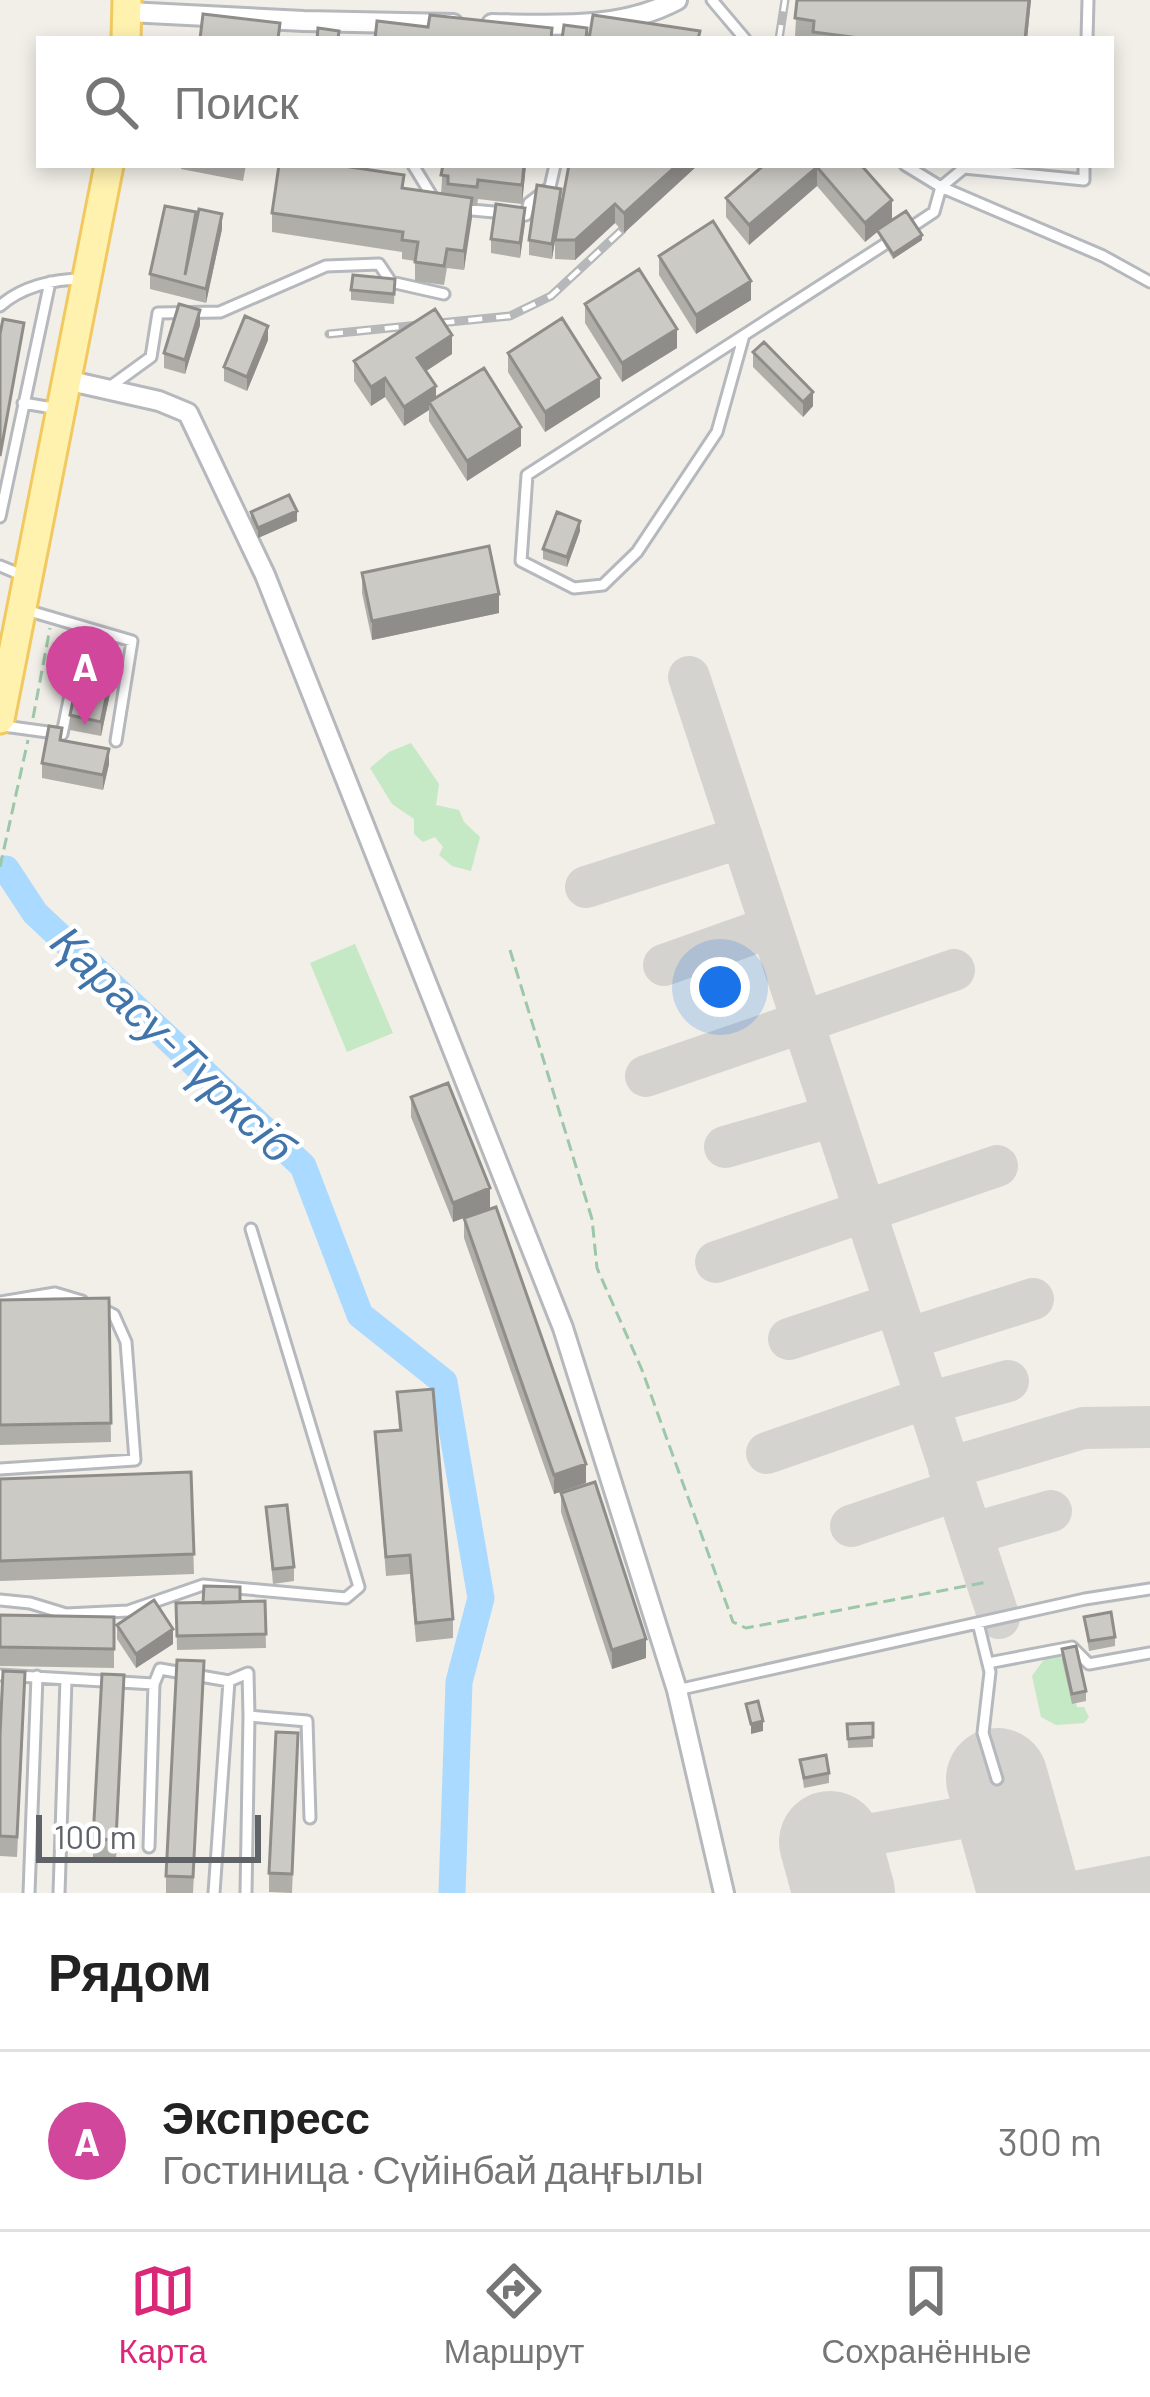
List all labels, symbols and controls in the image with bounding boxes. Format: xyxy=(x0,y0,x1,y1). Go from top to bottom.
search box xyxy=(36,36,1114,168)
icon: search xyxy=(78,69,144,135)
text: Поиск xyxy=(174,74,299,128)
pin: A xyxy=(46,626,124,725)
water label: Қарасу-Түрксіб xyxy=(42,913,308,1173)
your location xyxy=(690,957,750,1017)
scale bar xyxy=(36,1809,261,1862)
text: 100 m xyxy=(54,1816,137,1856)
text: Рядом xyxy=(48,1940,212,2001)
text: Экспресс xyxy=(162,2089,370,2143)
text: A xyxy=(74,2117,100,2164)
text: 300 m xyxy=(998,2117,1102,2164)
text: Гостиница · Сүйінбай даңғылы xyxy=(162,2145,704,2192)
tab: Карта xyxy=(118,2258,207,2371)
tab: Маршрут xyxy=(444,2258,584,2371)
tab: Сохранённые xyxy=(821,2258,1032,2371)

